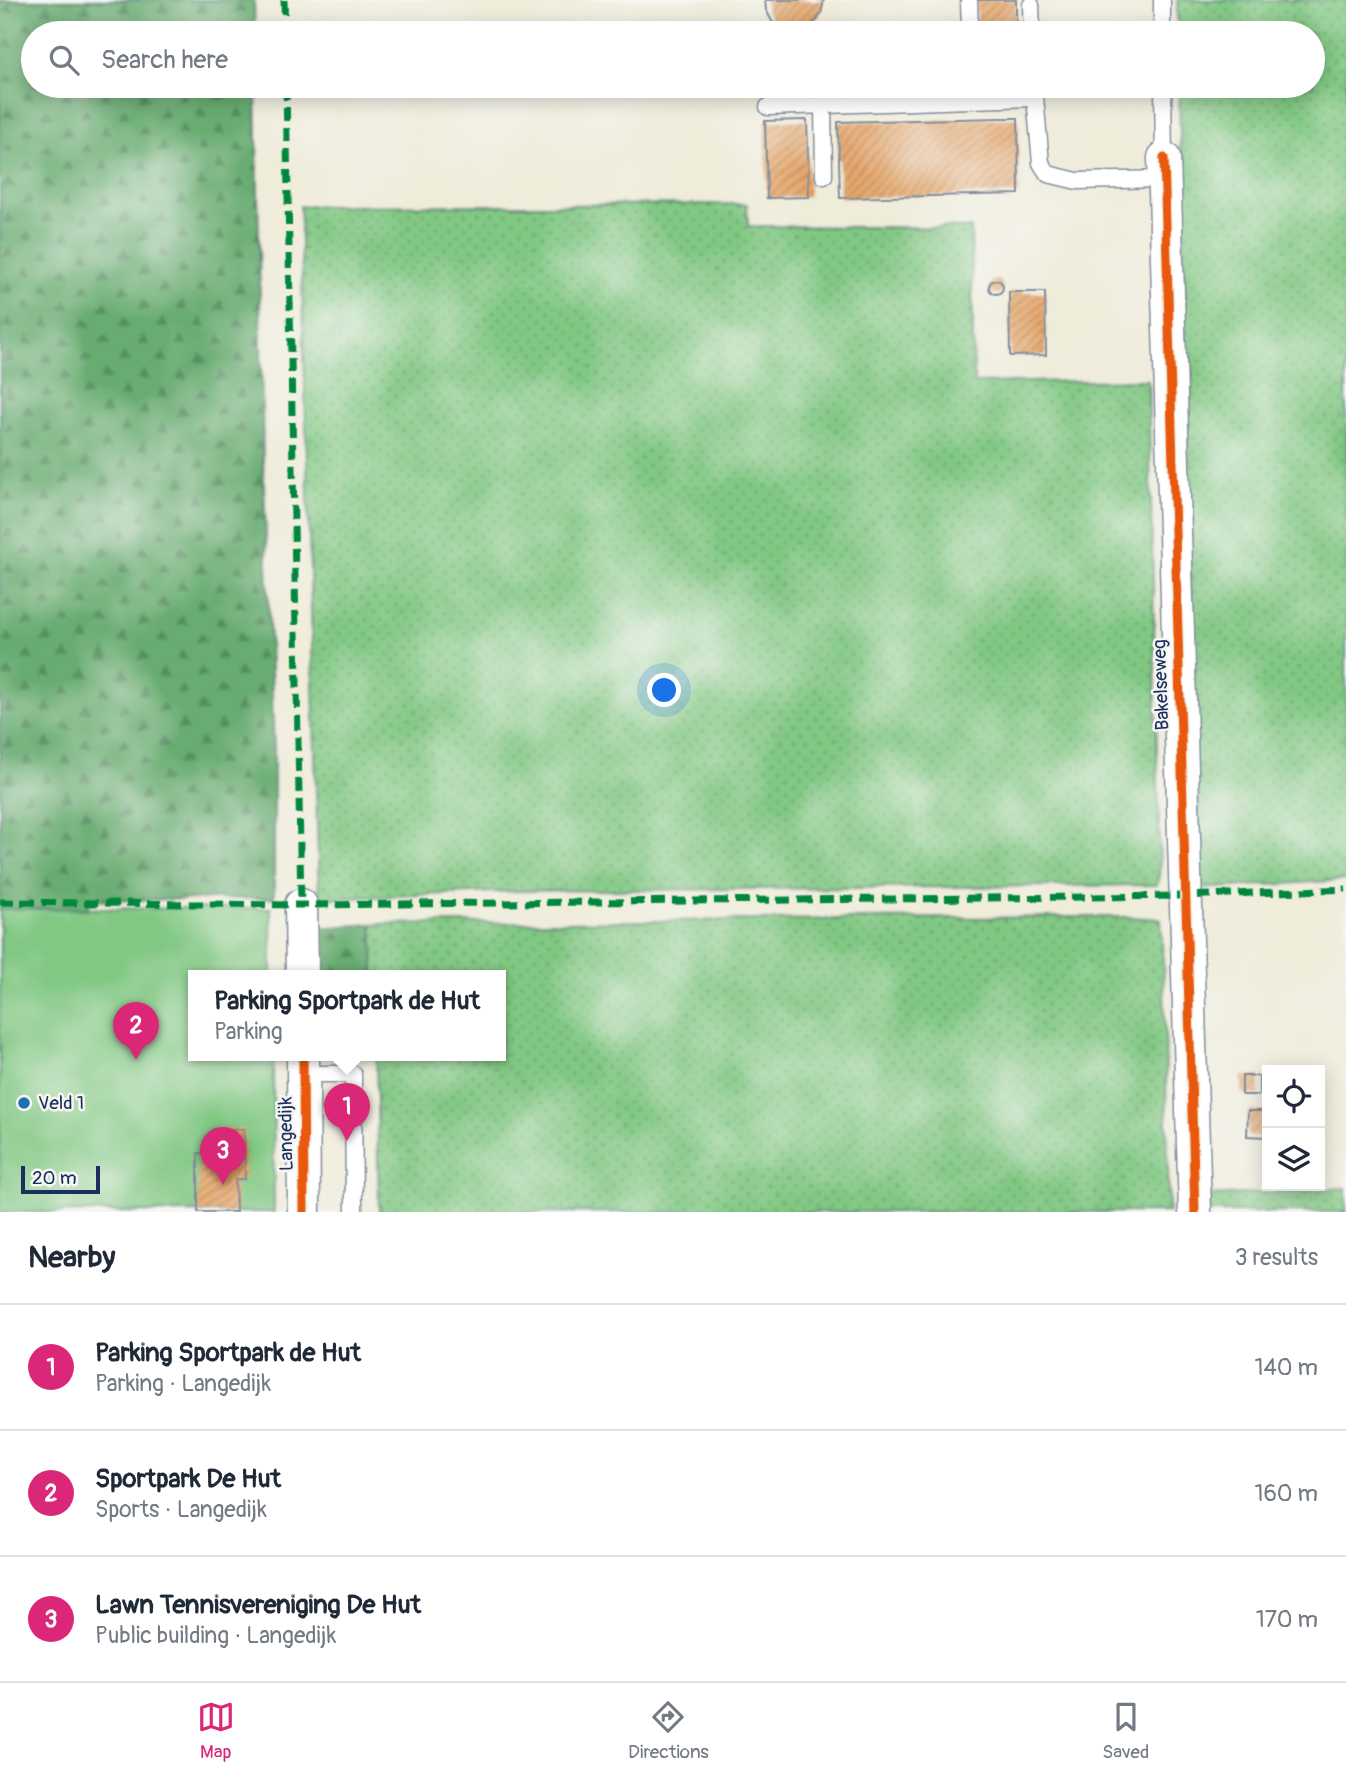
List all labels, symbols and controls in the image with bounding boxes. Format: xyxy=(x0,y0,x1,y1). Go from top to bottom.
search box xyxy=(21,21,1325,98)
icon: search xyxy=(45,41,83,79)
text: Search here xyxy=(101,44,228,76)
street label: Bakelseweg xyxy=(1147,639,1175,731)
your location xyxy=(647,673,681,707)
popup xyxy=(188,970,506,1061)
text: Parking Sportpark de Hut xyxy=(214,985,480,1017)
pin: 2 xyxy=(113,1002,159,1060)
text: Parking xyxy=(214,1017,283,1046)
map controls xyxy=(1262,1065,1325,1191)
button: locate xyxy=(1262,1065,1325,1128)
pin: 1 xyxy=(324,1083,370,1141)
place label: Veld 1 xyxy=(38,1091,84,1115)
marker: Veld 1 xyxy=(16,1095,32,1111)
street label: Langedijk xyxy=(273,1097,299,1171)
pin: 3 xyxy=(200,1127,246,1185)
button: layers xyxy=(1262,1128,1325,1191)
scale bar xyxy=(21,1163,100,1195)
text: 20 m xyxy=(32,1166,77,1190)
text: Nearby xyxy=(28,1239,115,1276)
text: 3 results xyxy=(1235,1243,1318,1272)
text: Parking Sportpark de Hut xyxy=(95,1337,361,1369)
text: 1 xyxy=(47,1353,56,1382)
text: 140 m xyxy=(1255,1353,1318,1382)
text: Parking · Langedijk xyxy=(95,1369,271,1398)
text: Sportpark De Hut xyxy=(95,1463,281,1495)
text: 2 xyxy=(45,1479,57,1508)
text: 160 m xyxy=(1254,1479,1318,1508)
text: Sports · Langedijk xyxy=(95,1495,267,1524)
text: Lawn Tennisvereniging De Hut xyxy=(95,1589,421,1621)
text: 3 xyxy=(45,1605,57,1634)
text: 170 m xyxy=(1256,1605,1318,1634)
text: Public building · Langedijk xyxy=(95,1621,336,1650)
tab: Map xyxy=(197,1698,235,1764)
tab: Directions xyxy=(628,1698,709,1764)
tab: Saved xyxy=(1102,1698,1149,1764)

